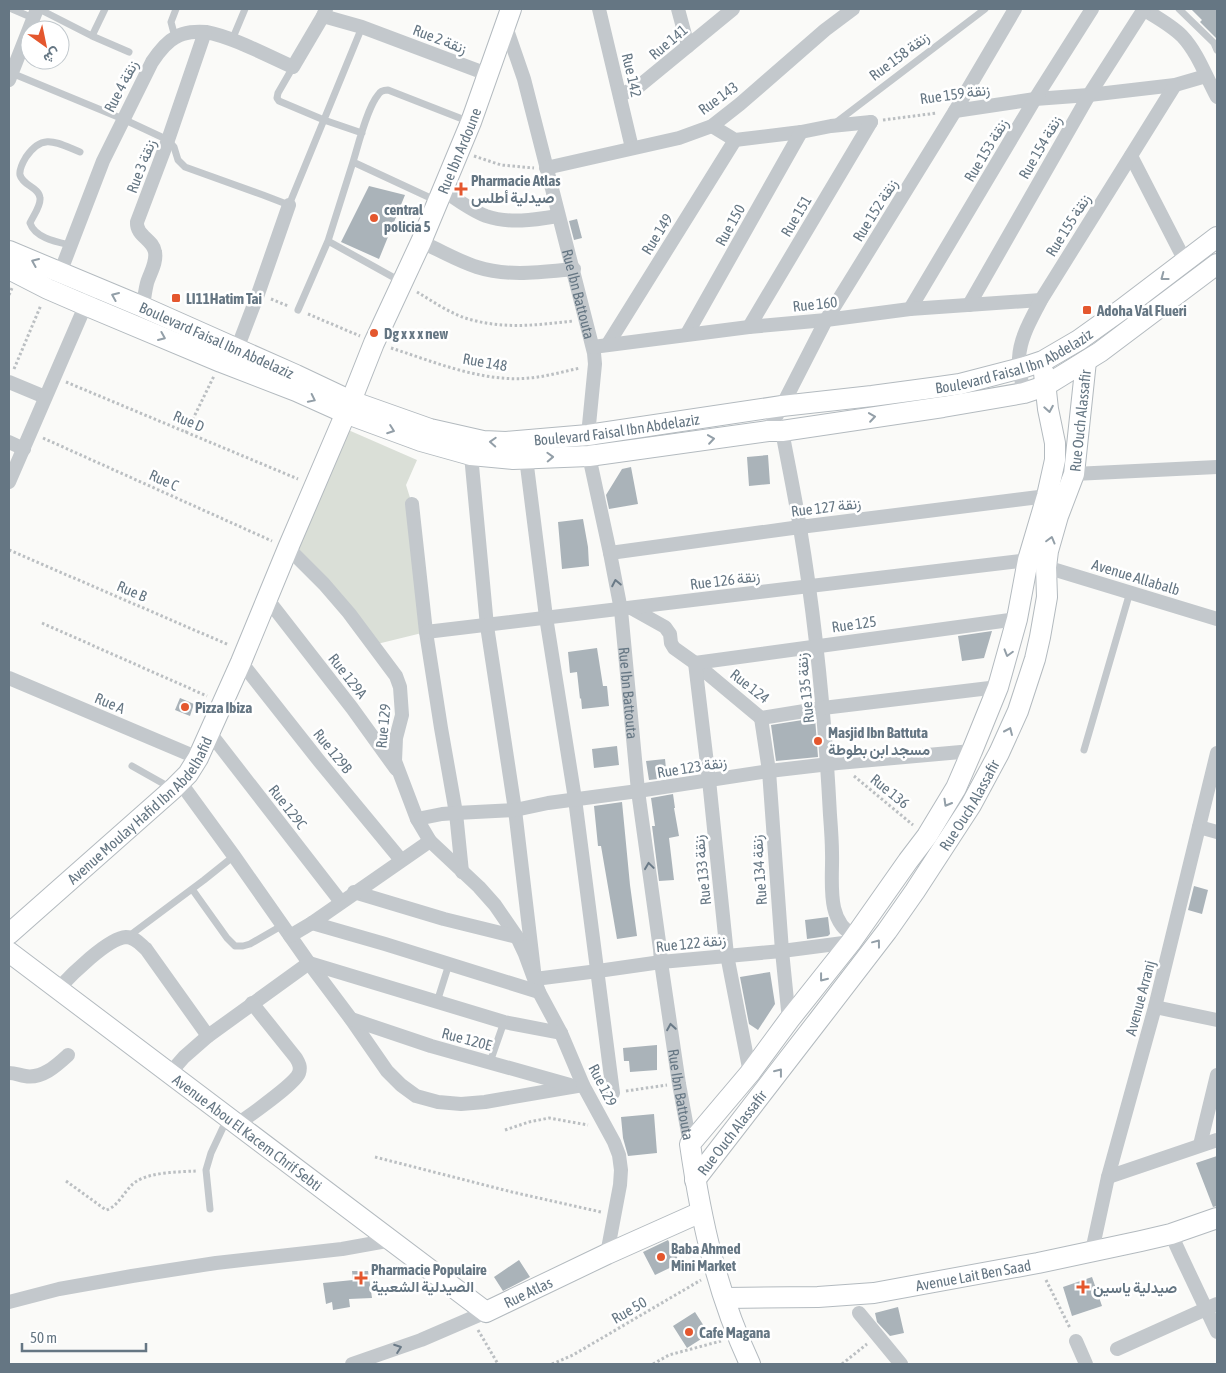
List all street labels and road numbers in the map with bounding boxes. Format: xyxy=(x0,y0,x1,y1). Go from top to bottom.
street label: Rue 2 زنقة xyxy=(410,21,469,58)
street label: Rue 141 xyxy=(645,21,691,63)
street label: Rue 158 زنقة xyxy=(866,28,933,85)
street label: Rue 142 xyxy=(619,51,645,99)
street label: Rue 4 زنقة xyxy=(101,57,142,115)
street label: Rue 143 xyxy=(695,78,741,118)
street label: Rue 159 زنقة xyxy=(919,81,991,108)
street label: Rue Ibn Ardoune xyxy=(434,105,484,196)
street label: Rue 154 زنقة xyxy=(1015,112,1066,182)
street label: Rue 153 زنقة xyxy=(961,115,1012,185)
street label: Rue 3 زنقة xyxy=(123,137,160,196)
street label: Rue 152 زنقة xyxy=(849,176,902,245)
street label: Rue 155 زنقة xyxy=(1042,191,1095,260)
street label: Rue 151 xyxy=(777,192,815,240)
street label: Rue 150 xyxy=(712,201,748,249)
street label: Rue 149 xyxy=(638,211,676,257)
street label: Rue Ibn Battouta xyxy=(559,247,599,341)
street label: Rue 160 xyxy=(792,293,838,315)
street label: Boulevard Faisal Ibn Abdelaziz xyxy=(137,298,297,382)
street label: Boulevard Faisal Ibn Abdelaziz xyxy=(934,324,1096,396)
street label: Rue 148 xyxy=(461,350,509,374)
street label: Rue Ouch Alassafir xyxy=(1066,368,1094,473)
street label: Rue D xyxy=(171,407,207,435)
street label: Boulevard Faisal Ibn Abdelaziz xyxy=(533,410,701,448)
street label: Rue C xyxy=(147,466,182,494)
street label: Rue 127 زنقة xyxy=(790,494,862,521)
street label: Avenue Allabalb xyxy=(1090,556,1182,598)
street label: Rue 126 زنقة xyxy=(689,567,761,594)
street label: Rue B xyxy=(115,577,149,605)
street label: Rue 125 xyxy=(831,612,877,636)
street label: Rue Ibn Battouta xyxy=(616,646,642,740)
street label: Rue 129A xyxy=(325,650,371,702)
street label: Rue 135 زنقة xyxy=(793,652,818,724)
street label: Rue 124 xyxy=(727,666,773,706)
street label: Rue A xyxy=(92,689,128,717)
street label: Rue 129 xyxy=(372,703,394,749)
street label: Rue 129B xyxy=(310,725,356,777)
street label: Avenue Moulay Hafid Ibn Abdelhafid xyxy=(64,734,215,887)
street label: Rue 123 زنقة xyxy=(656,753,728,782)
street label: Rue Ouch Alassafir xyxy=(935,756,1003,853)
street label: Rue 136 xyxy=(867,770,913,812)
street label: Rue 129C xyxy=(265,781,311,833)
street label: Rue 133 زنقة xyxy=(690,834,715,906)
street label: Rue 134 زنقة xyxy=(748,834,771,906)
street label: Rue 122 زنقة xyxy=(655,931,727,956)
street label: Avenue Arranj xyxy=(1122,959,1158,1037)
street label: Rue 120E xyxy=(440,1024,494,1054)
street label: Rue Ibn Battouta xyxy=(665,1048,698,1141)
street label: Rue 129 xyxy=(585,1061,621,1109)
street label: Avenue Abou El Kacem Chrif Sebti xyxy=(170,1070,326,1194)
street label: Rue Ouch Alassafir xyxy=(694,1086,770,1178)
street label: Avenue Lait Ben Saad xyxy=(914,1256,1032,1294)
street label: Rue Atlas xyxy=(501,1273,555,1311)
street label: Rue 50 xyxy=(608,1293,650,1327)

